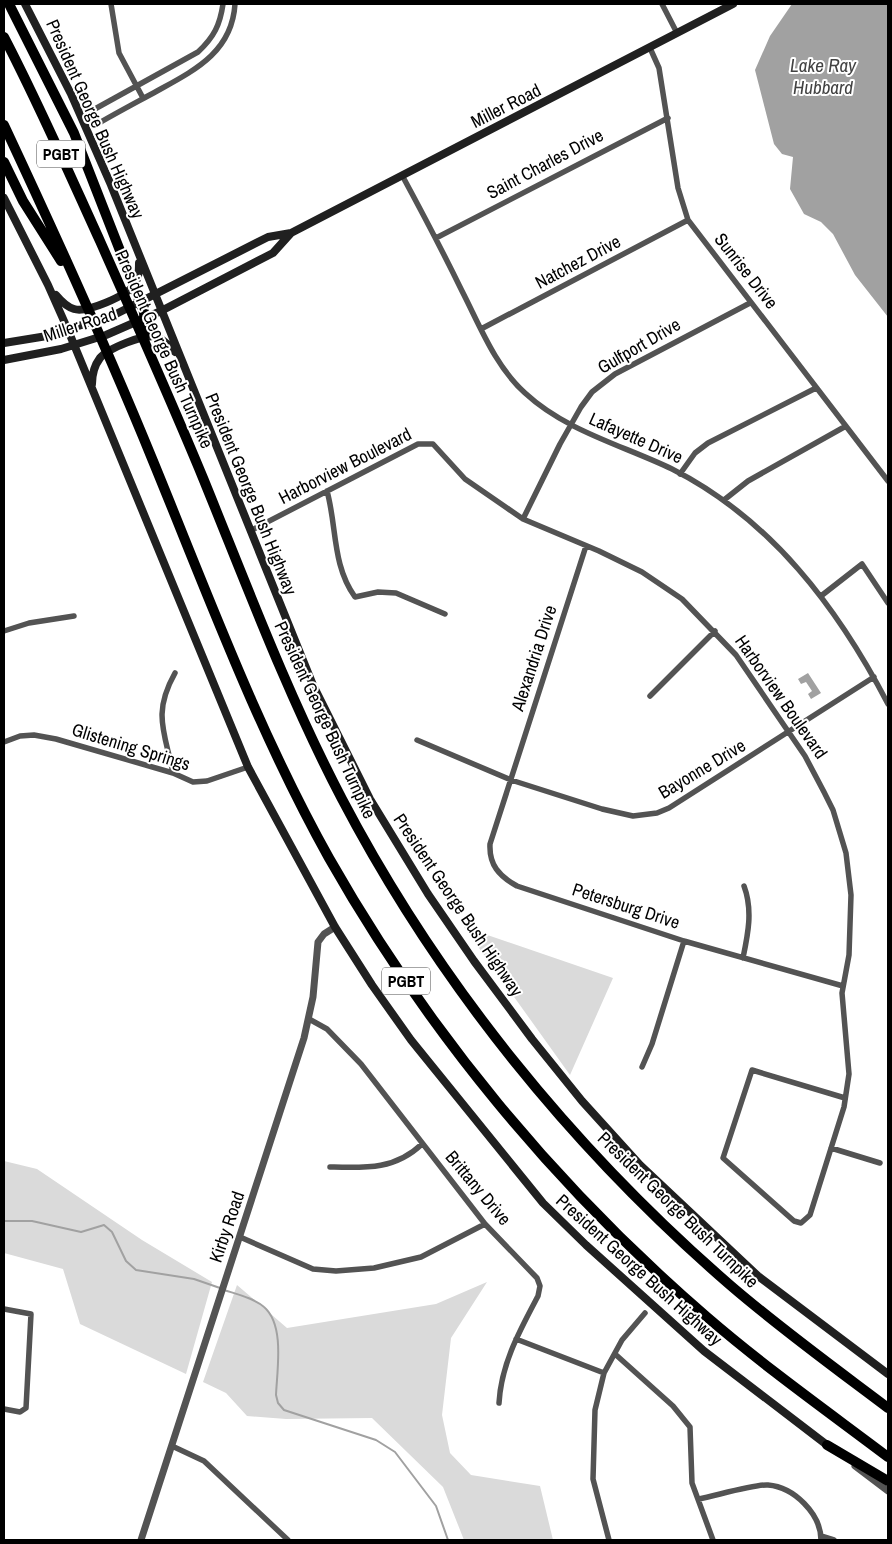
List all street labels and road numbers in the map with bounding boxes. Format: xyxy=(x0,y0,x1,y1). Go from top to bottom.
street label: President George Bush Highway xyxy=(40,15,151,223)
street label: Miller Road xyxy=(466,77,545,134)
street label: Saint Charles Drive xyxy=(482,122,607,205)
road number: PGBT xyxy=(37,140,85,168)
street label: Sunrise Drive xyxy=(709,227,784,314)
street label: Natchez Drive xyxy=(531,229,625,295)
street label: President George Bush Turnpike xyxy=(109,245,220,452)
street label: Miller Road xyxy=(40,301,120,348)
street label: Gulfport Drive xyxy=(593,312,685,379)
street label: President George Bush Highway xyxy=(199,389,304,599)
street label: Lafayette Drive xyxy=(585,406,687,469)
street label: Harborview Boulevard xyxy=(274,421,415,510)
street label: Alexandria Drive xyxy=(504,602,562,715)
street label: President George Bush Turnpike xyxy=(269,617,382,823)
street label: Harborview Boulevard xyxy=(729,630,834,764)
street label: Glistening Springs xyxy=(69,717,193,776)
street label: Bayonne Drive xyxy=(653,733,750,804)
street label: President George Bush Highway xyxy=(388,808,529,1002)
street label: Petersburg Drive xyxy=(569,876,683,935)
road number: PGBT xyxy=(382,968,430,994)
street label: President George Bush Turnpike xyxy=(592,1126,764,1293)
street label: Brittany Drive xyxy=(440,1145,517,1230)
street label: Kirby Road xyxy=(203,1188,250,1266)
street label: President George Bush Highway xyxy=(551,1188,728,1352)

